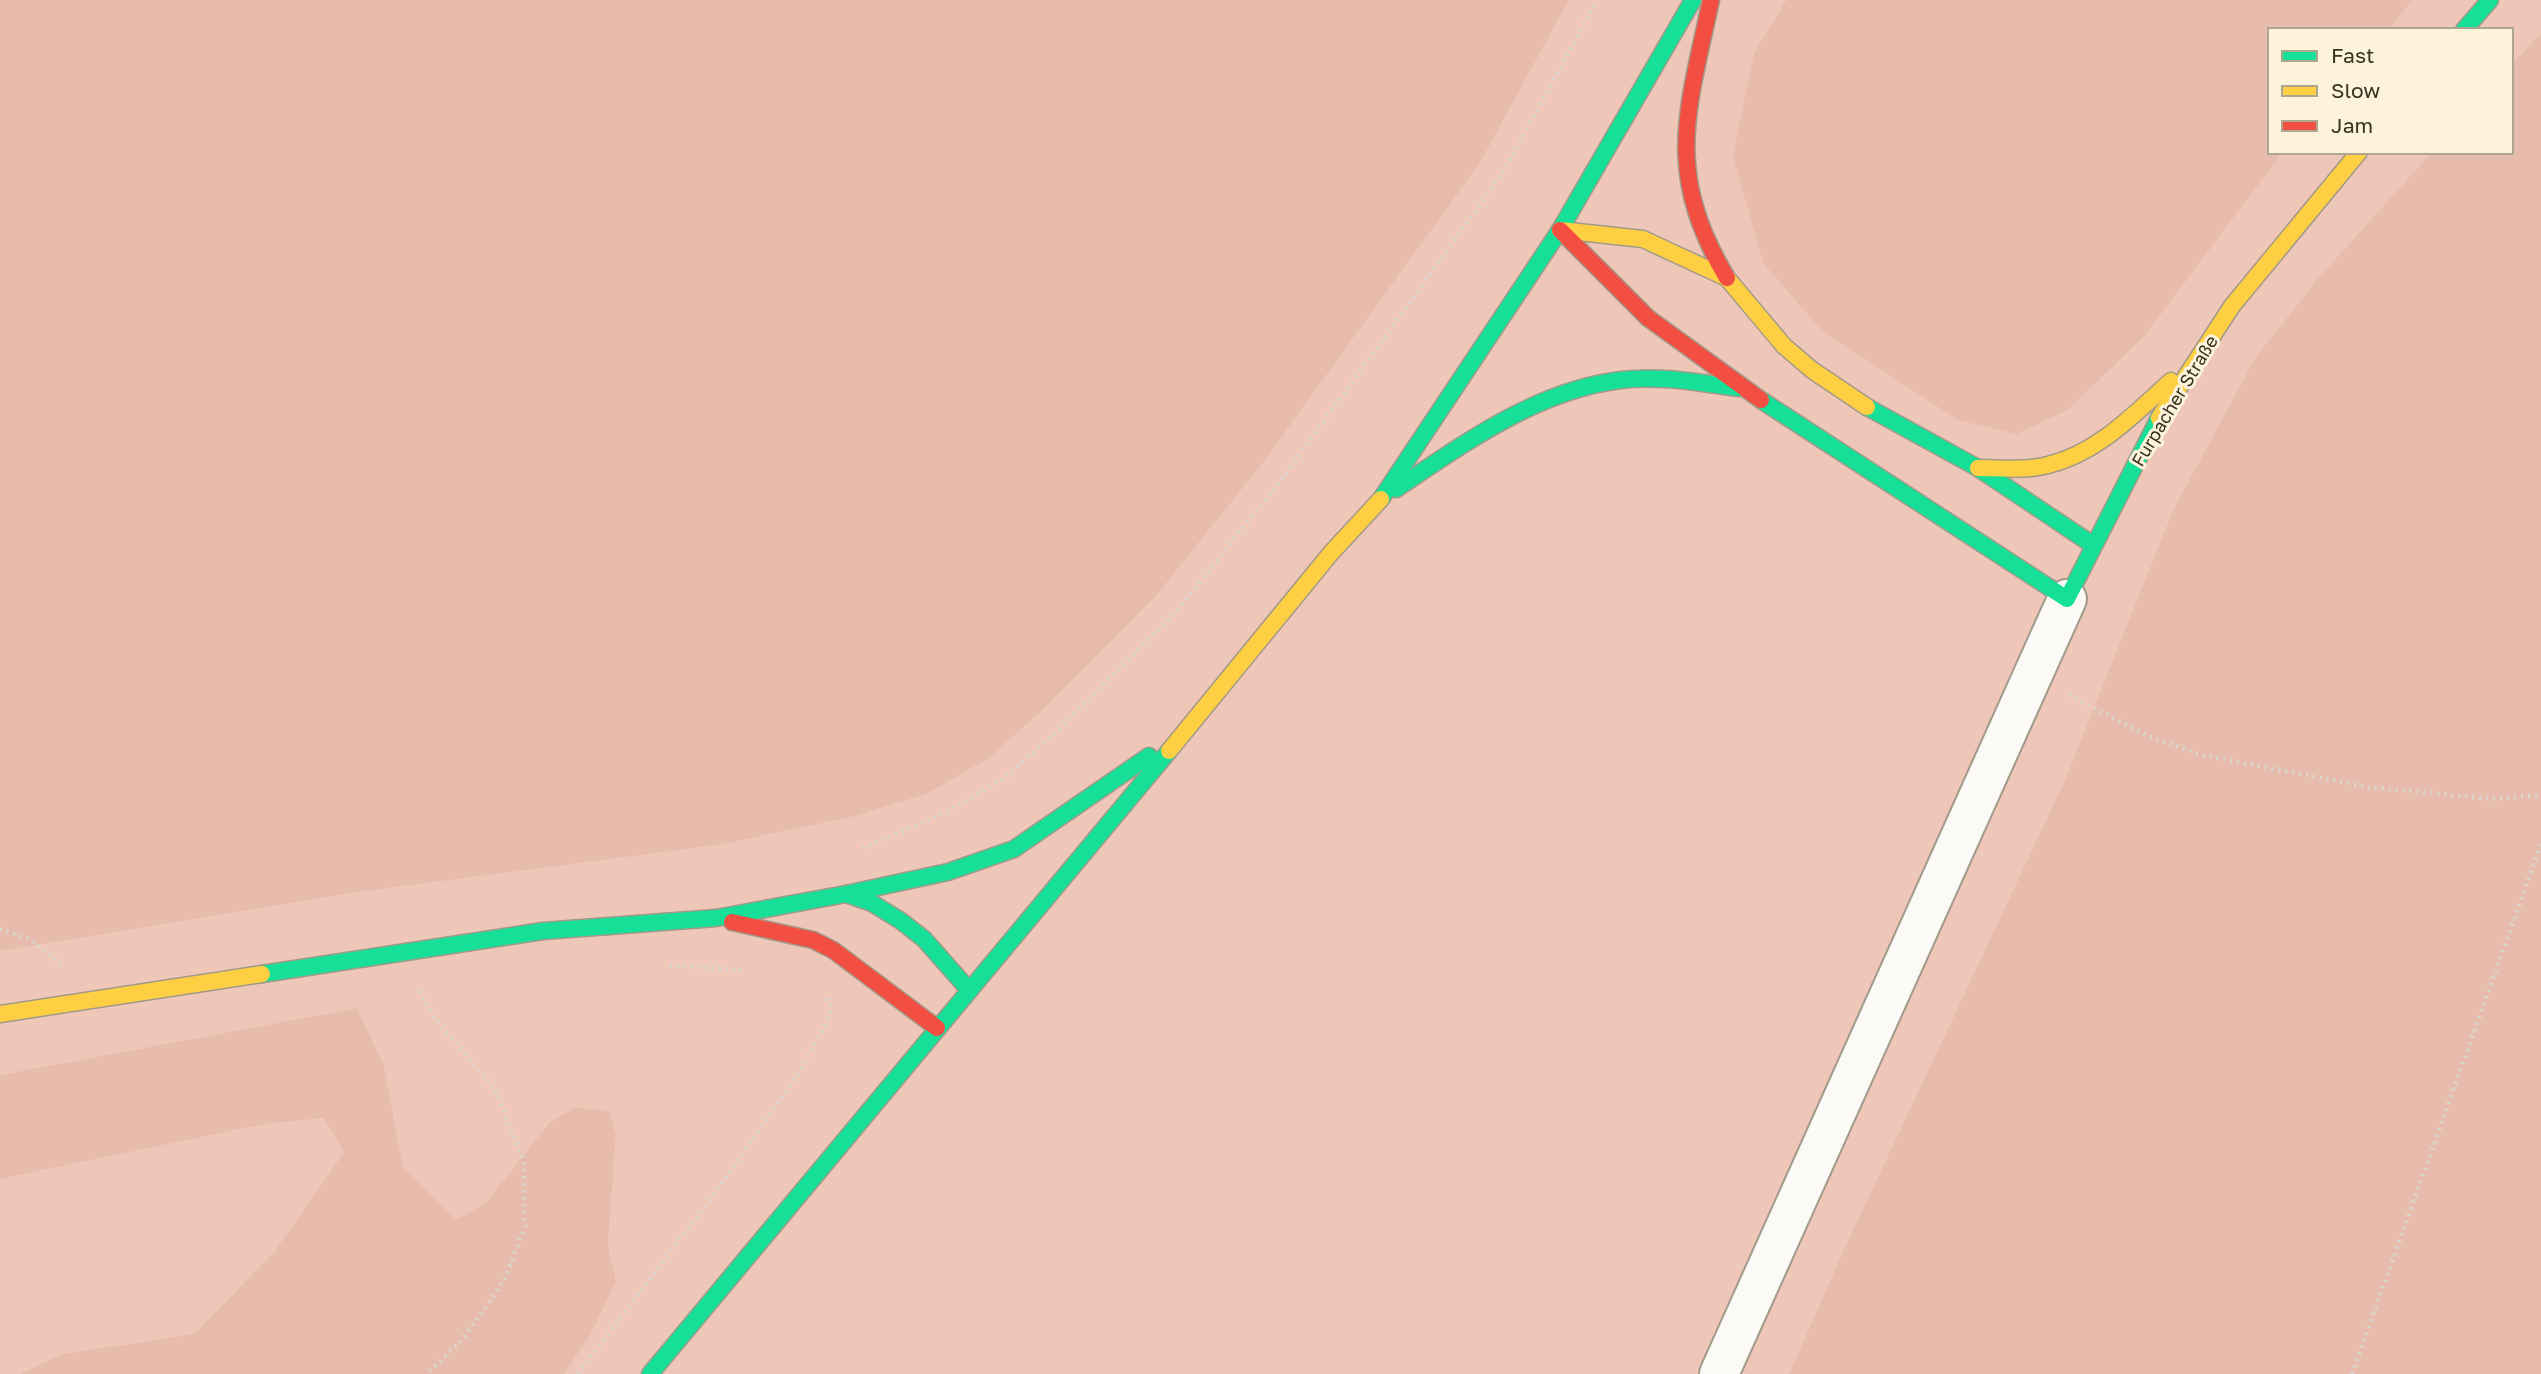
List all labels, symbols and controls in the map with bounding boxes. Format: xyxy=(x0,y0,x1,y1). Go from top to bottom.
legend xyxy=(2268,28,2513,154)
text: Fast xyxy=(2331,42,2374,68)
text: Slow xyxy=(2331,77,2380,103)
text: Jam xyxy=(2331,112,2373,138)
street label: Furpacher Straße xyxy=(2126,331,2222,470)

